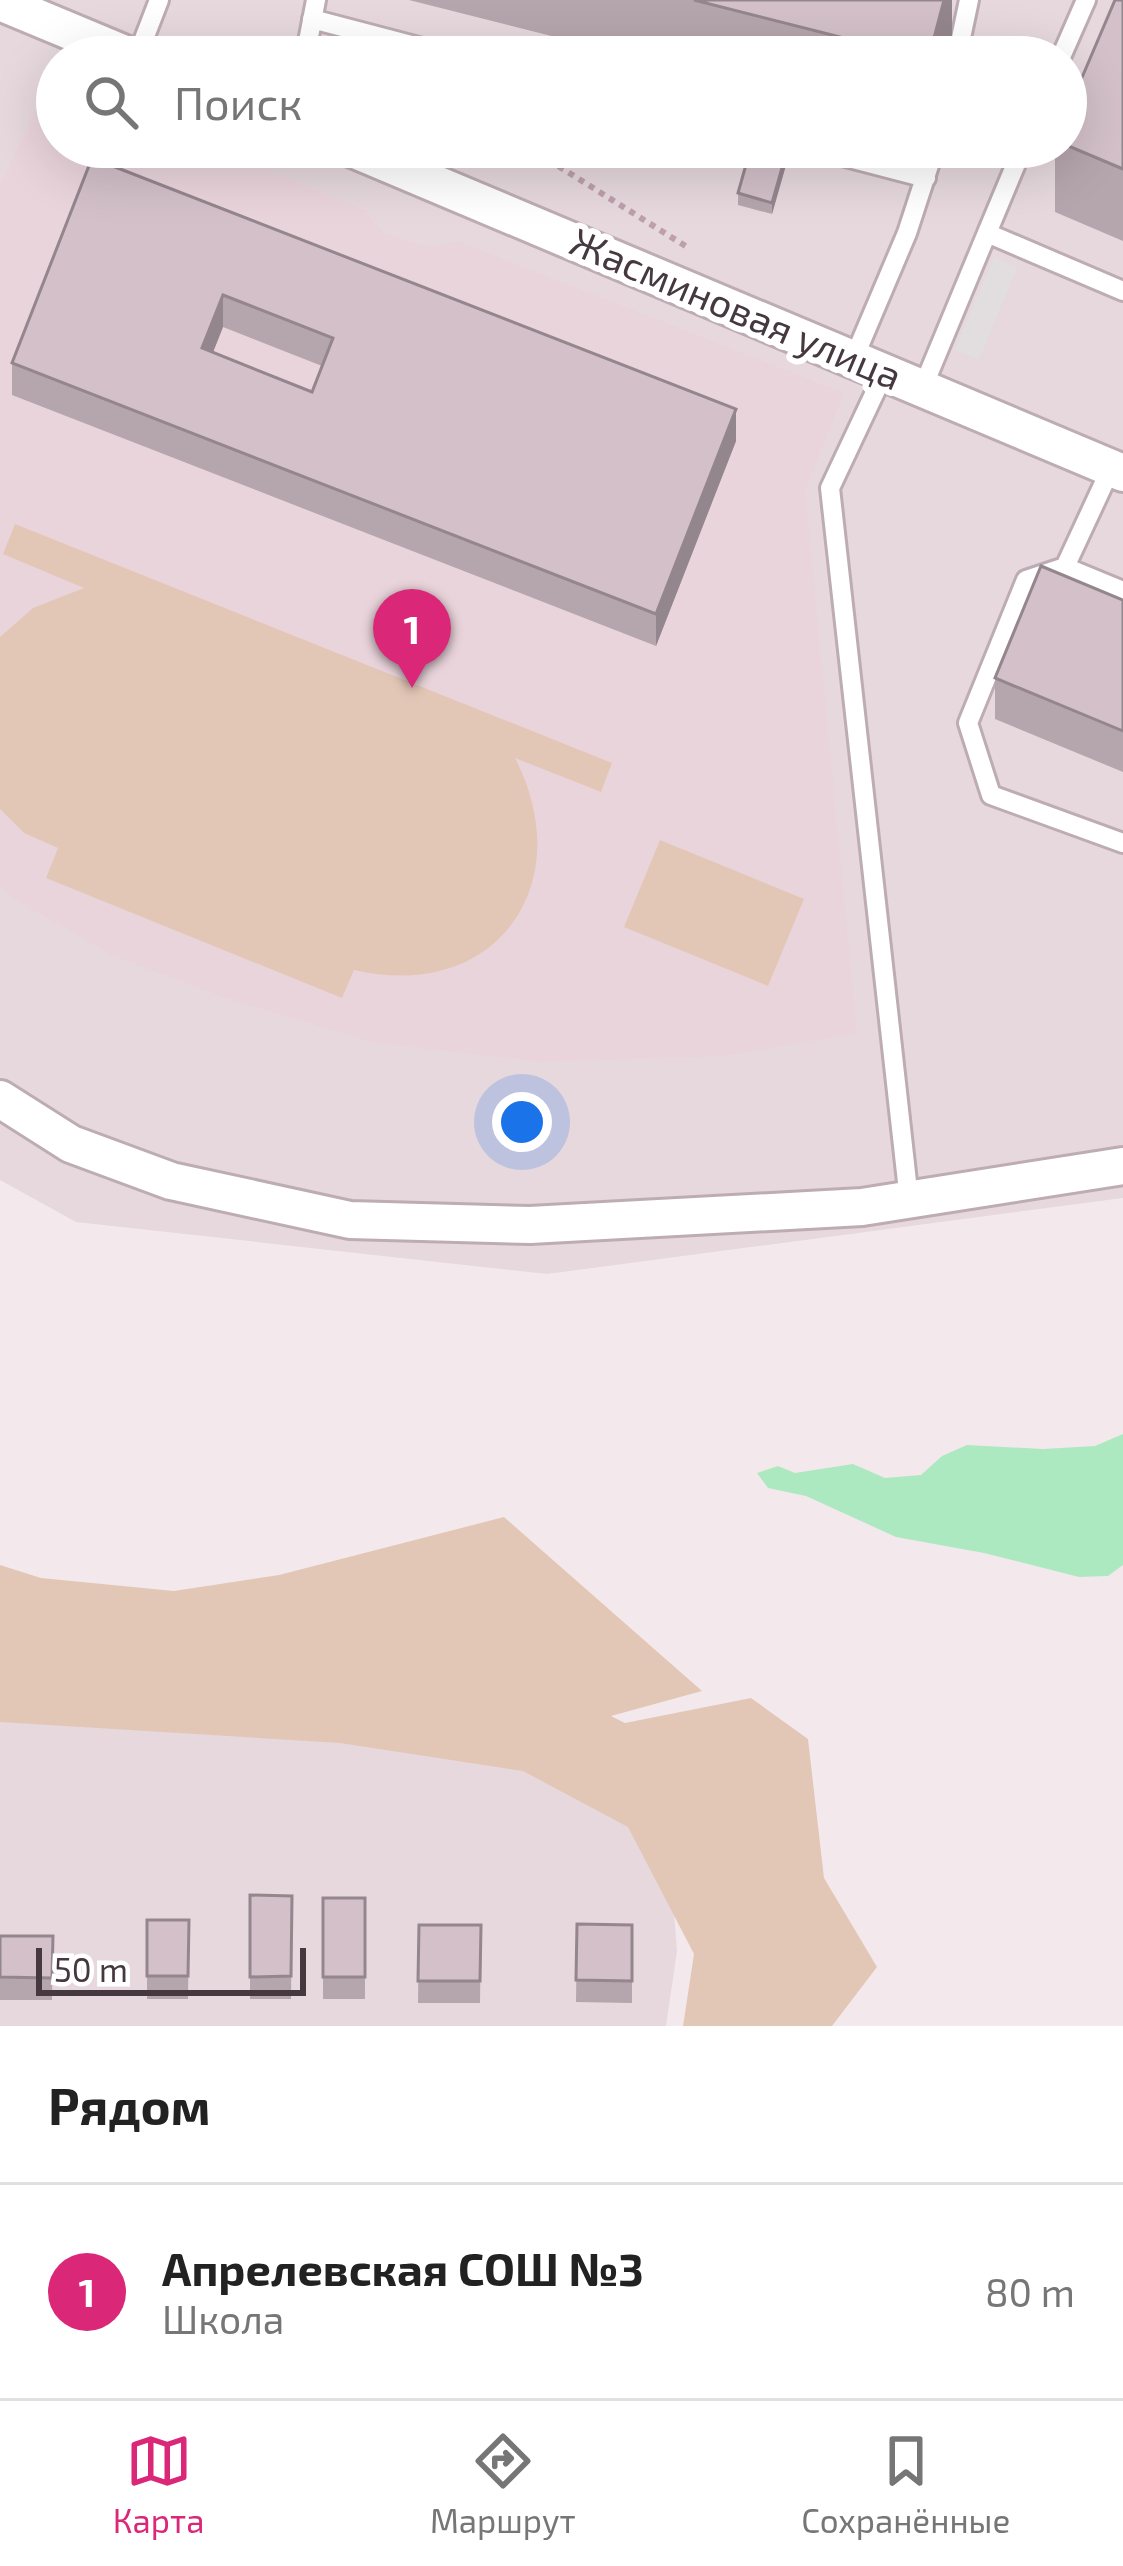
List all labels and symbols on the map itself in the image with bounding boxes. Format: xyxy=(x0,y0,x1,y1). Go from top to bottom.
street label: Жасминовая улица xyxy=(564,217,909,400)
pin: 1 xyxy=(373,589,451,688)
your location xyxy=(492,1092,552,1152)
scale bar xyxy=(36,1942,306,1995)

